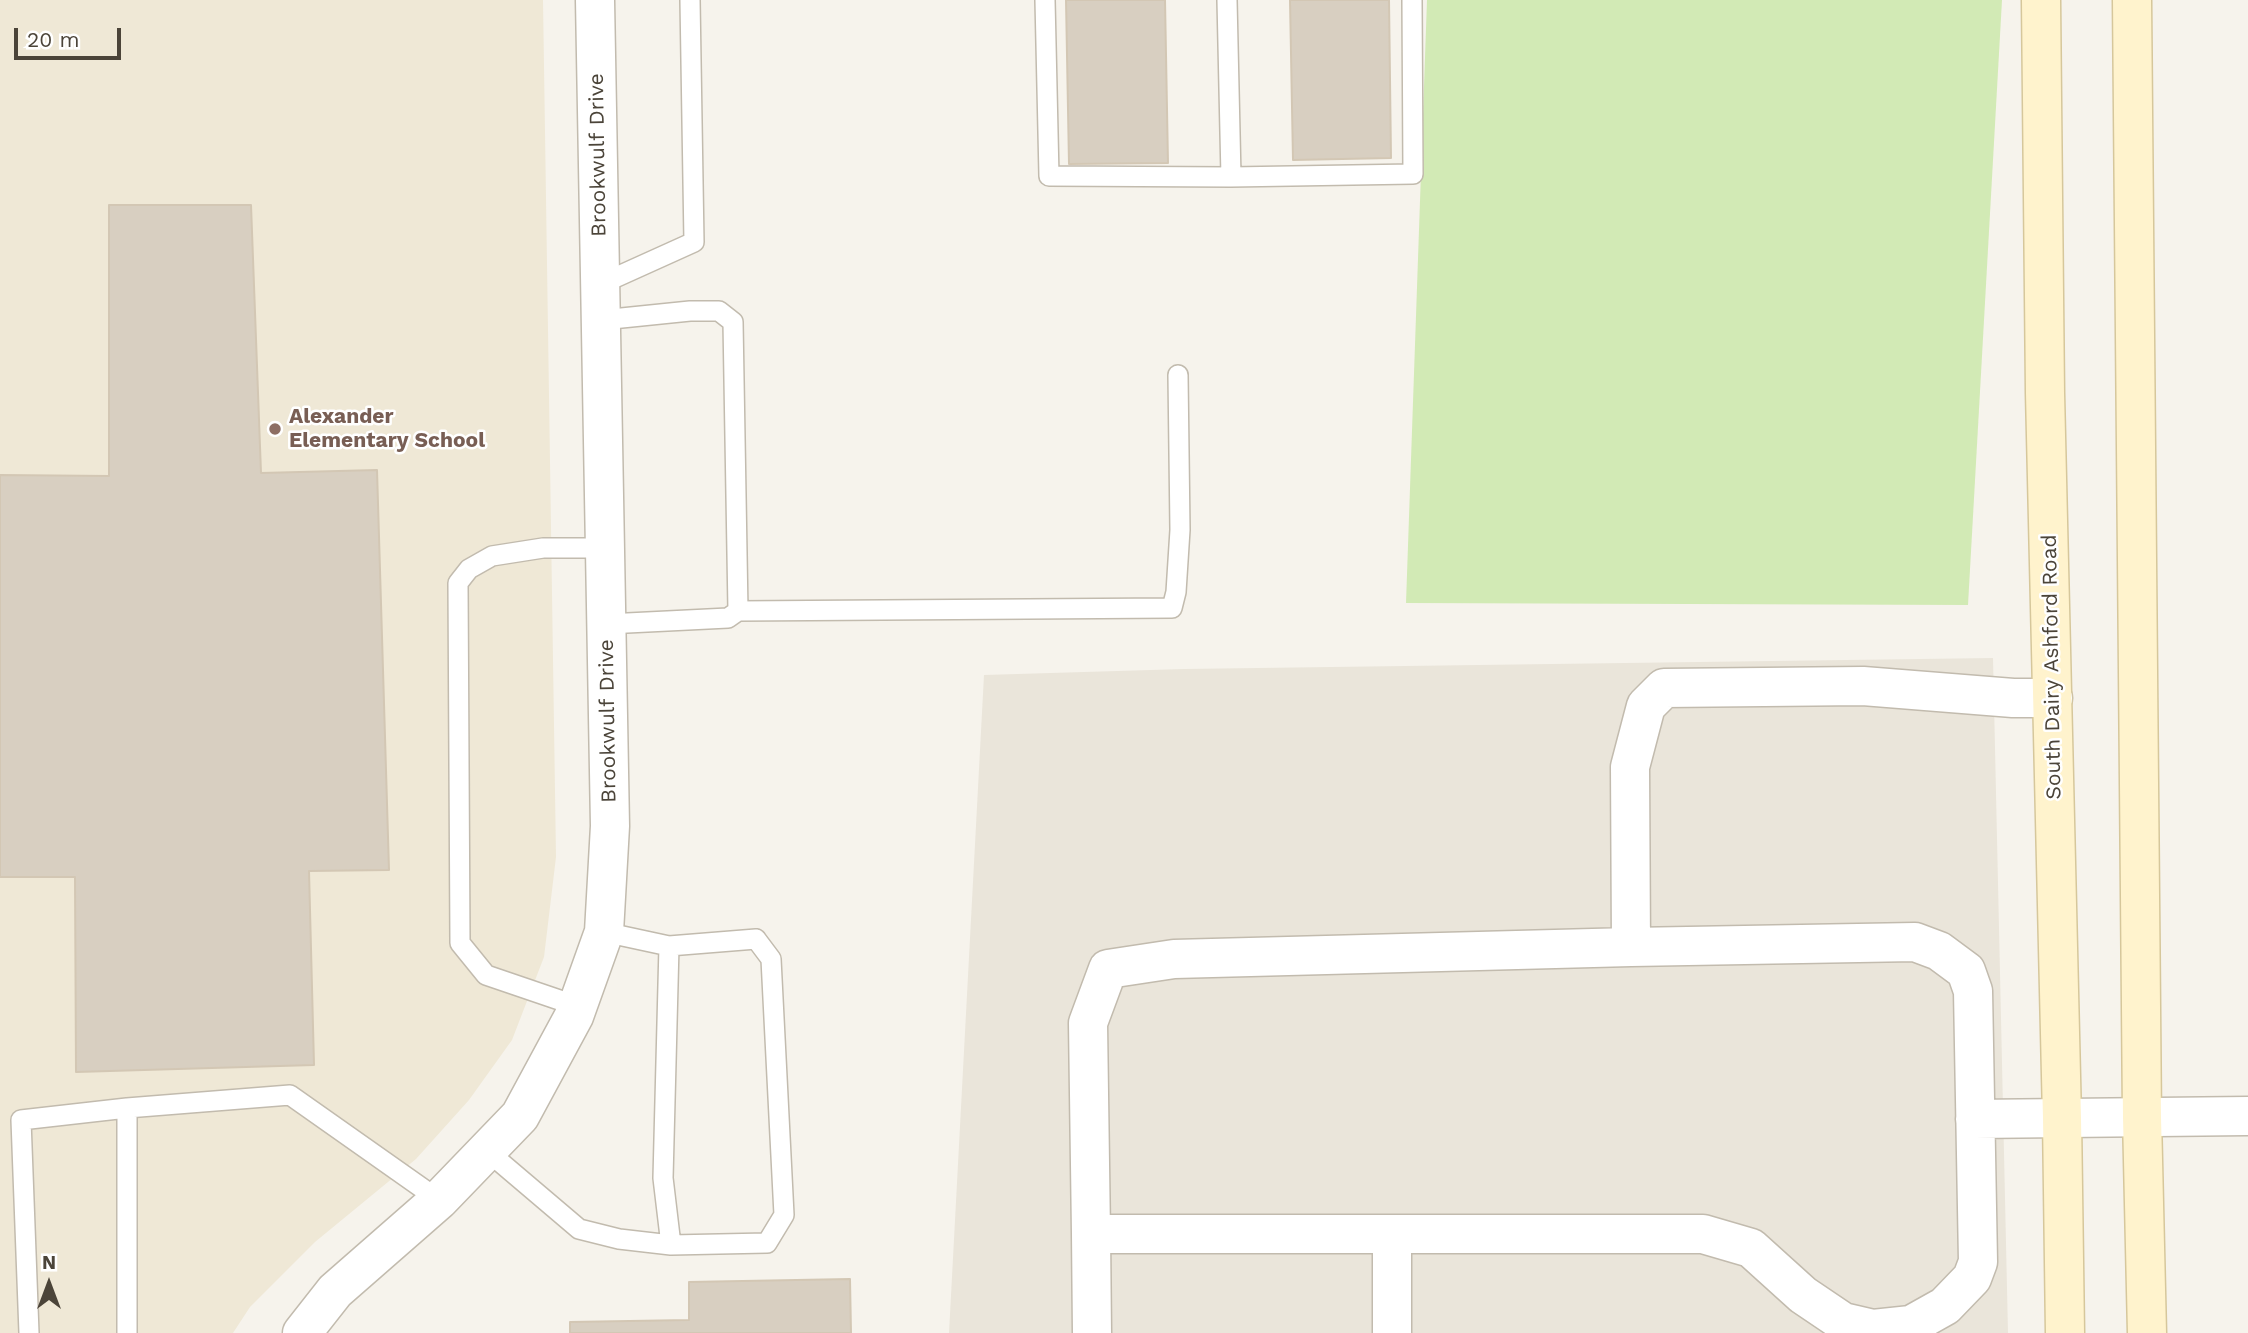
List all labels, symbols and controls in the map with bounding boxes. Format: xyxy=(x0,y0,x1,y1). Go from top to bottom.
scale bar xyxy=(18,14,124,58)
text: 20 m xyxy=(27,27,79,52)
street label: Brookwulf Drive xyxy=(584,73,612,237)
place label: Alexander Elementary School xyxy=(289,404,485,454)
marker: Alexander Elementary School xyxy=(267,421,283,437)
street label: South Dairy Ashford Road xyxy=(2037,534,2067,800)
street label: Brookwulf Drive xyxy=(594,639,622,803)
north arrow xyxy=(14,1249,84,1319)
text: N xyxy=(42,1251,56,1274)

